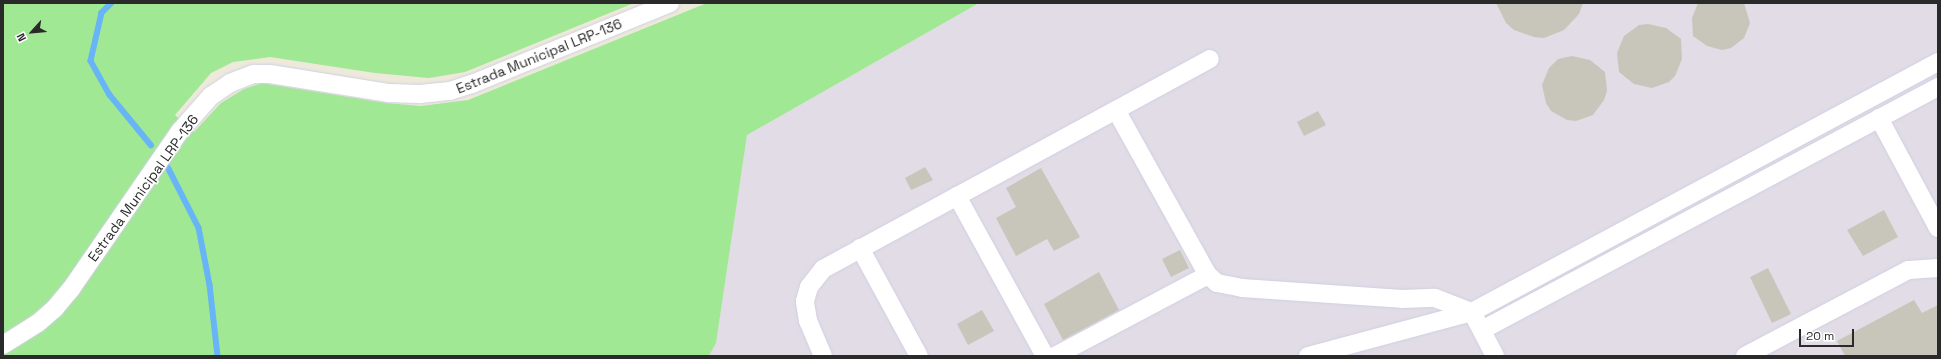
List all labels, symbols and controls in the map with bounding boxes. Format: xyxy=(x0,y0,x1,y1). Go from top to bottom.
north arrow xyxy=(12,12,52,52)
street label: Estrada Municipal LRP-136 xyxy=(454,15,624,97)
text: N xyxy=(13,31,29,44)
street label: Estrada Municipal LRP-136 xyxy=(84,111,202,265)
scale bar xyxy=(1801,321,1856,347)
text: 20 m xyxy=(1806,328,1834,344)

